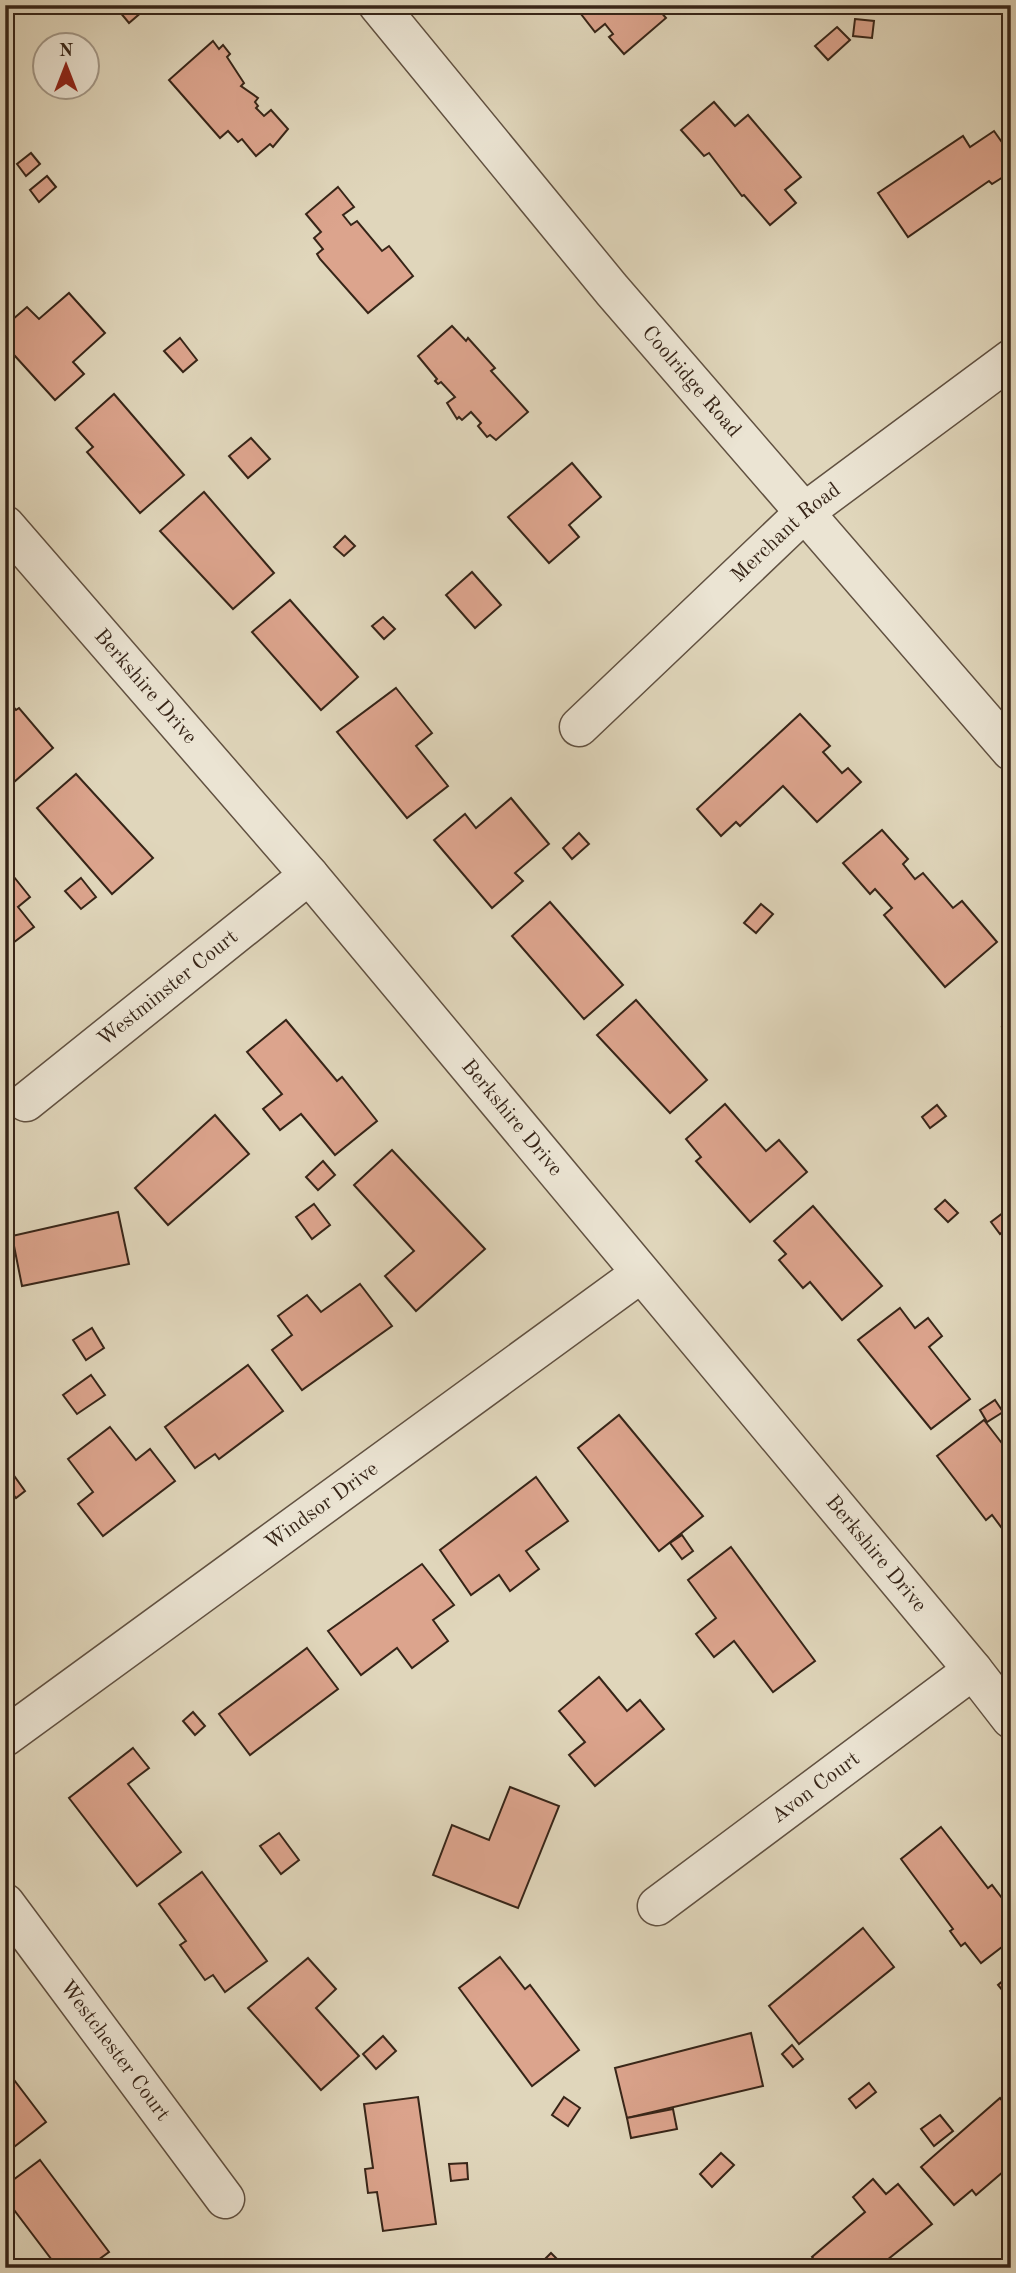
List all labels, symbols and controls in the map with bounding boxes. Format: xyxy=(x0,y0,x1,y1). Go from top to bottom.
north arrow xyxy=(32,32,102,102)
text: N xyxy=(59,42,74,61)
street label: Coolridge Road xyxy=(638,322,745,441)
street label: Merchant Road xyxy=(727,479,844,586)
street label: Berkshire Drive xyxy=(90,625,201,748)
street label: Westminster Court xyxy=(94,926,242,1050)
street label: Berkshire Drive xyxy=(457,1056,566,1180)
street label: Windsor Drive xyxy=(261,1458,382,1554)
street label: Berkshire Drive xyxy=(822,1492,930,1616)
street label: Avon Court xyxy=(768,1748,864,1827)
street label: Westchester Court xyxy=(56,1977,174,2125)

